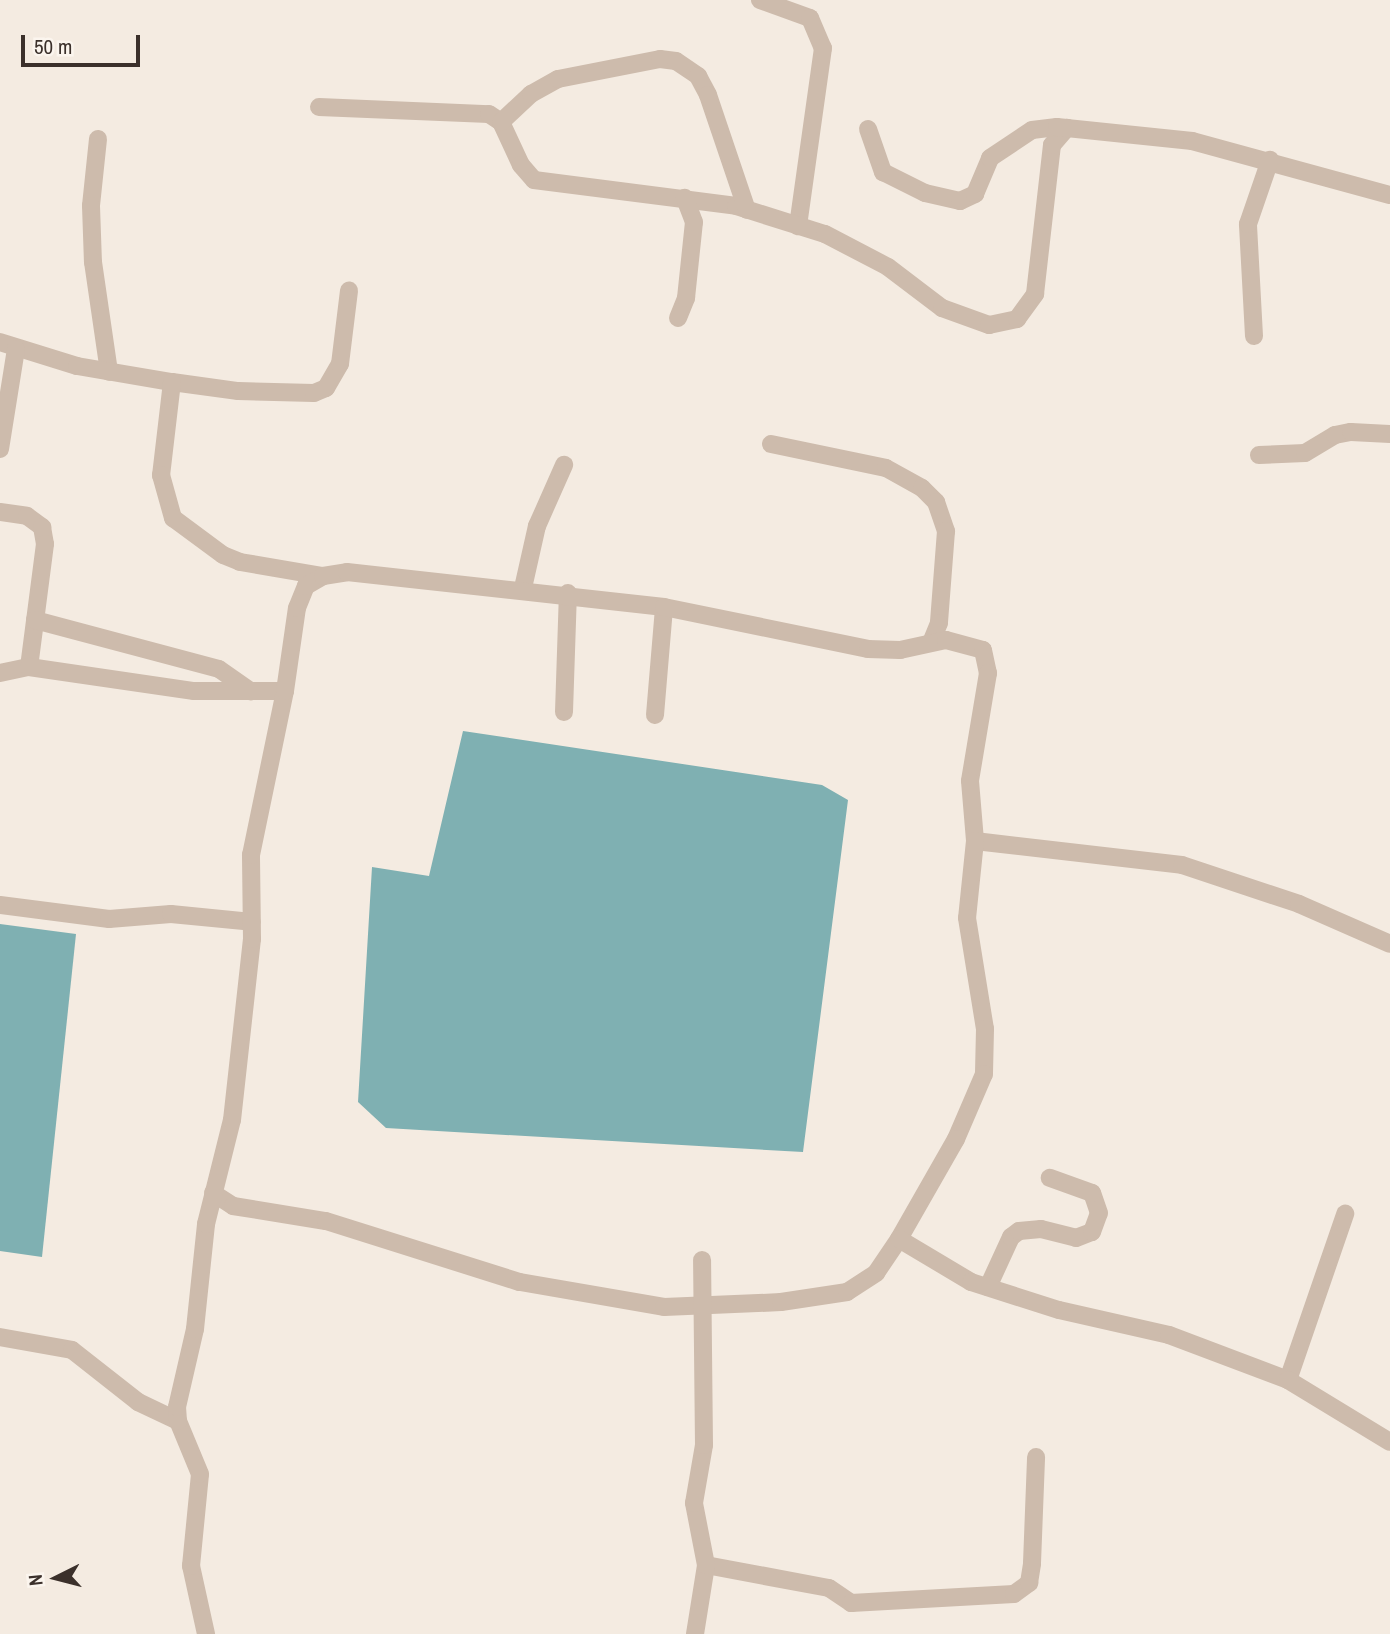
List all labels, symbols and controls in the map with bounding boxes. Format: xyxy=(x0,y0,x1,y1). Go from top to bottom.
scale bar xyxy=(24,21,144,65)
text: 50 m xyxy=(34,32,72,61)
north arrow xyxy=(21,1543,91,1613)
text: N xyxy=(22,1573,49,1587)

